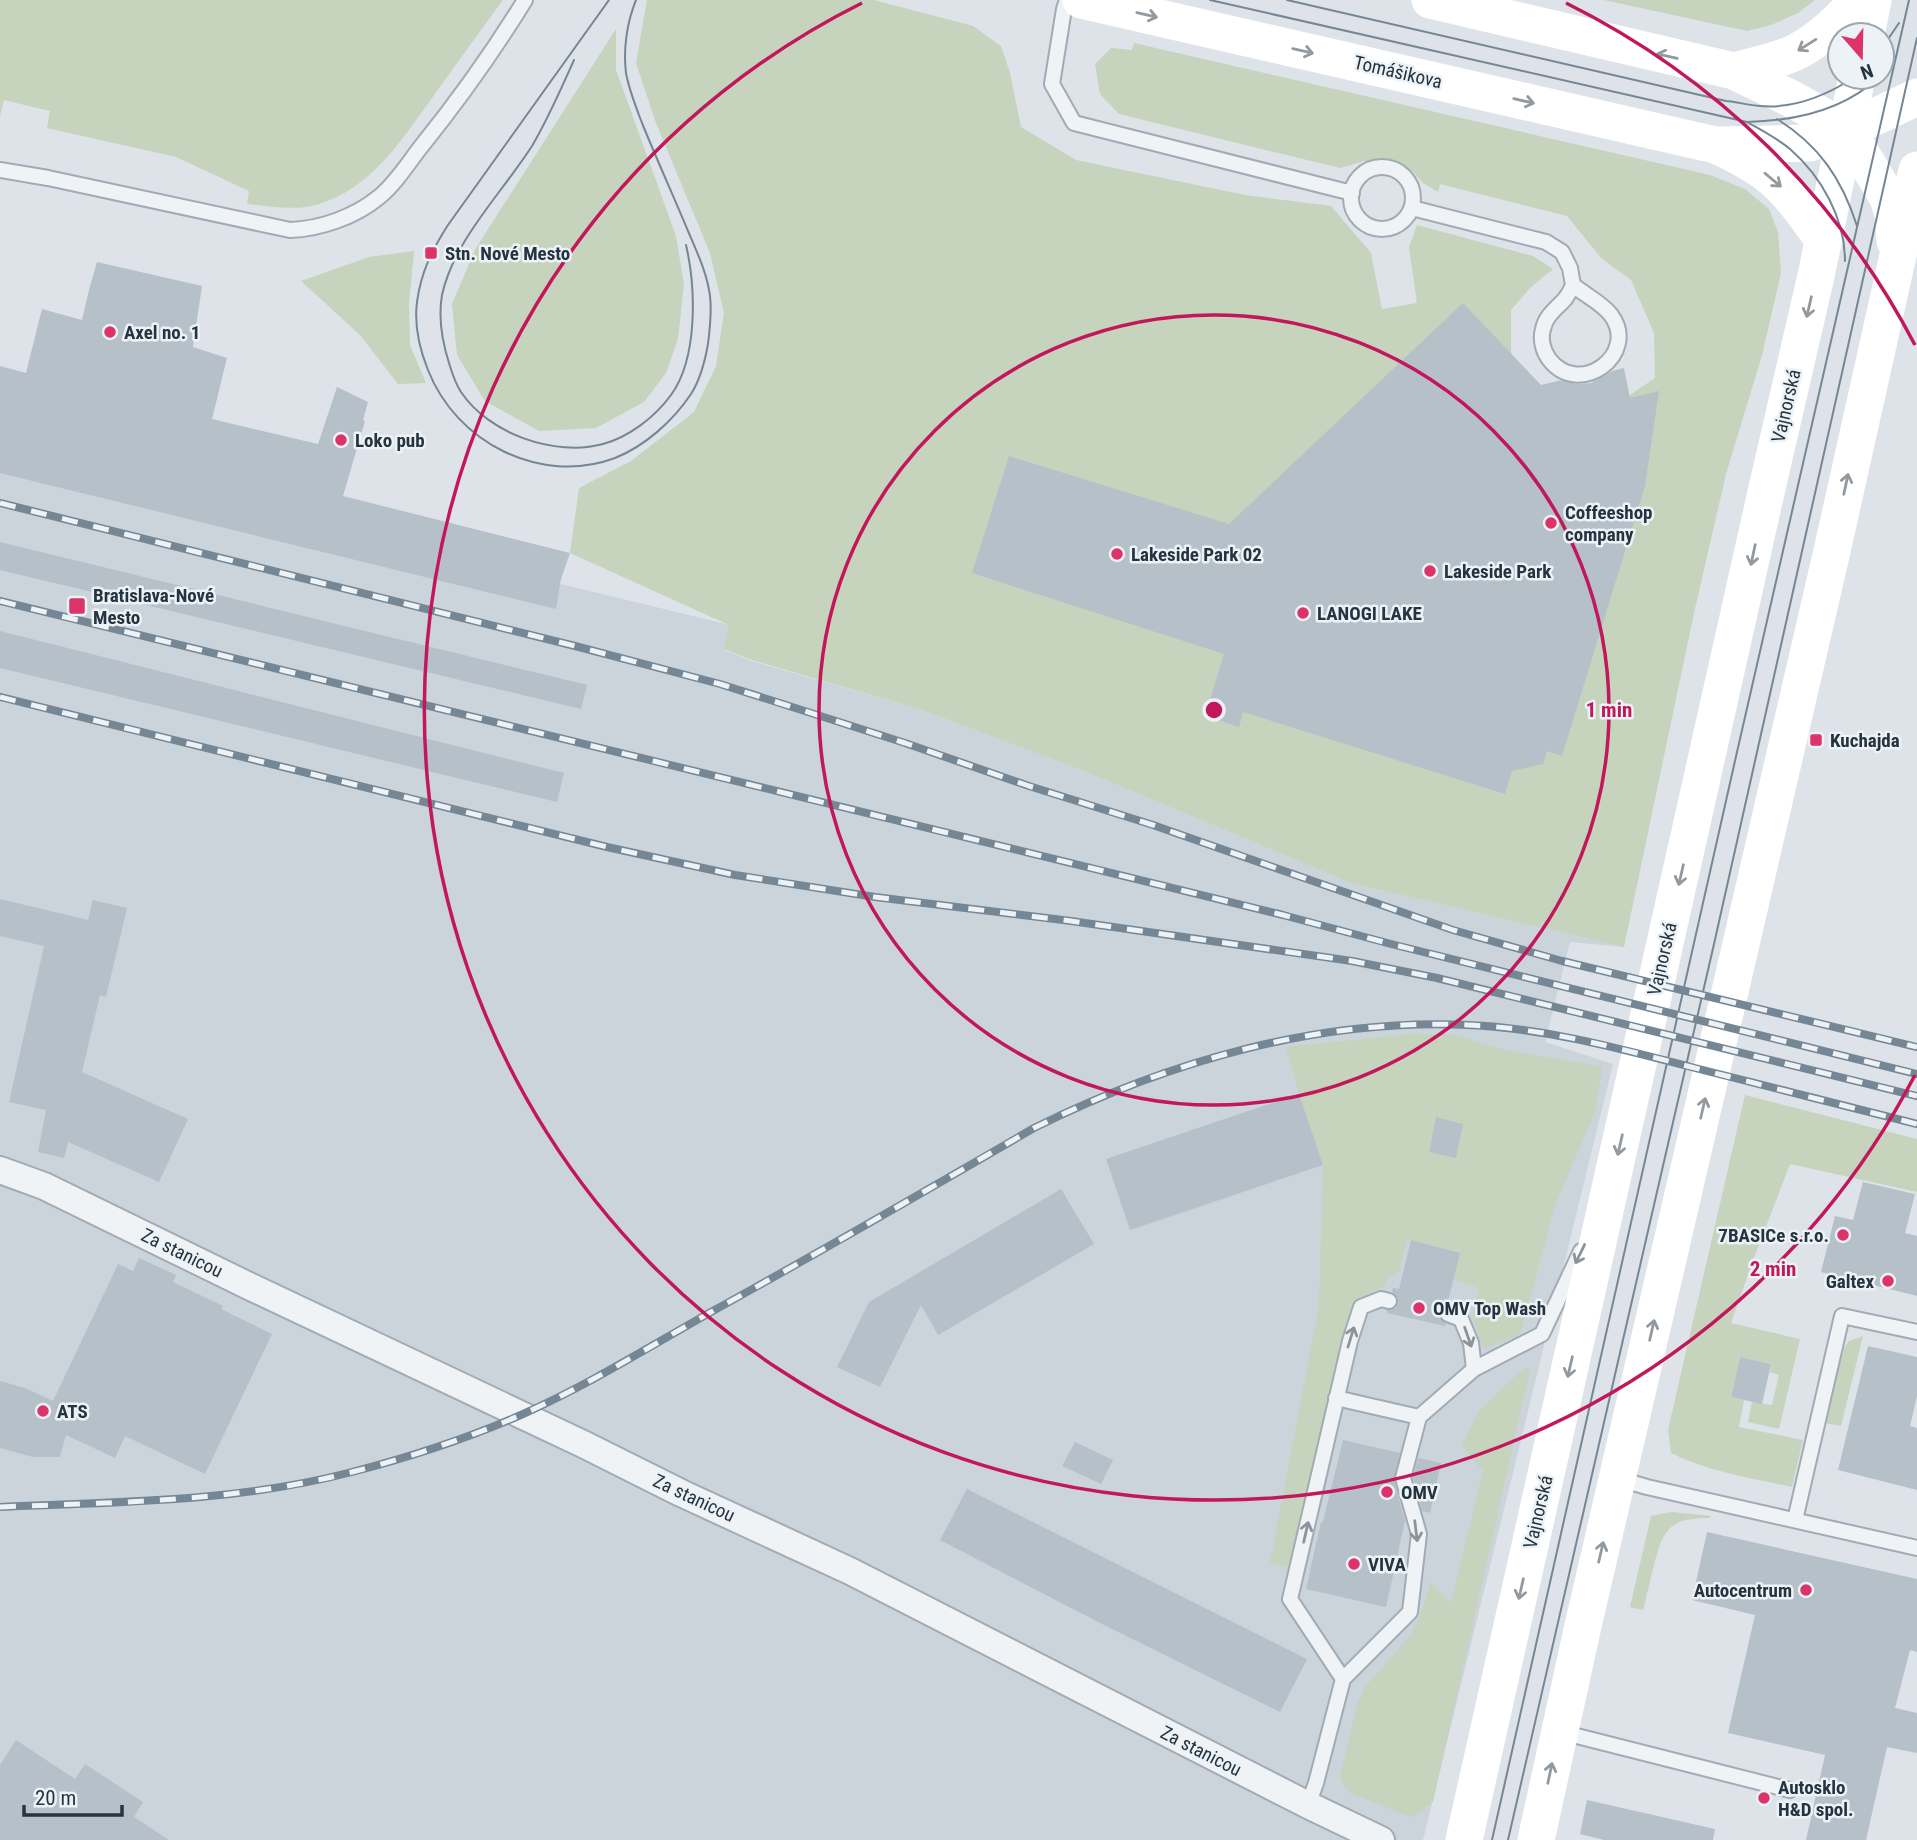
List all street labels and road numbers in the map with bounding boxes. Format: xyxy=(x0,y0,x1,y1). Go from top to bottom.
street label: Tomášikova xyxy=(1352,51,1444,93)
street label: Vajnorská xyxy=(1766,367,1806,445)
street label: Vajnorská xyxy=(1642,920,1682,998)
street label: Za stanicou xyxy=(137,1223,227,1283)
street label: Za stanicou xyxy=(649,1469,739,1527)
street label: Vajnorská xyxy=(1518,1473,1558,1551)
street label: Za stanicou xyxy=(1157,1721,1245,1781)

